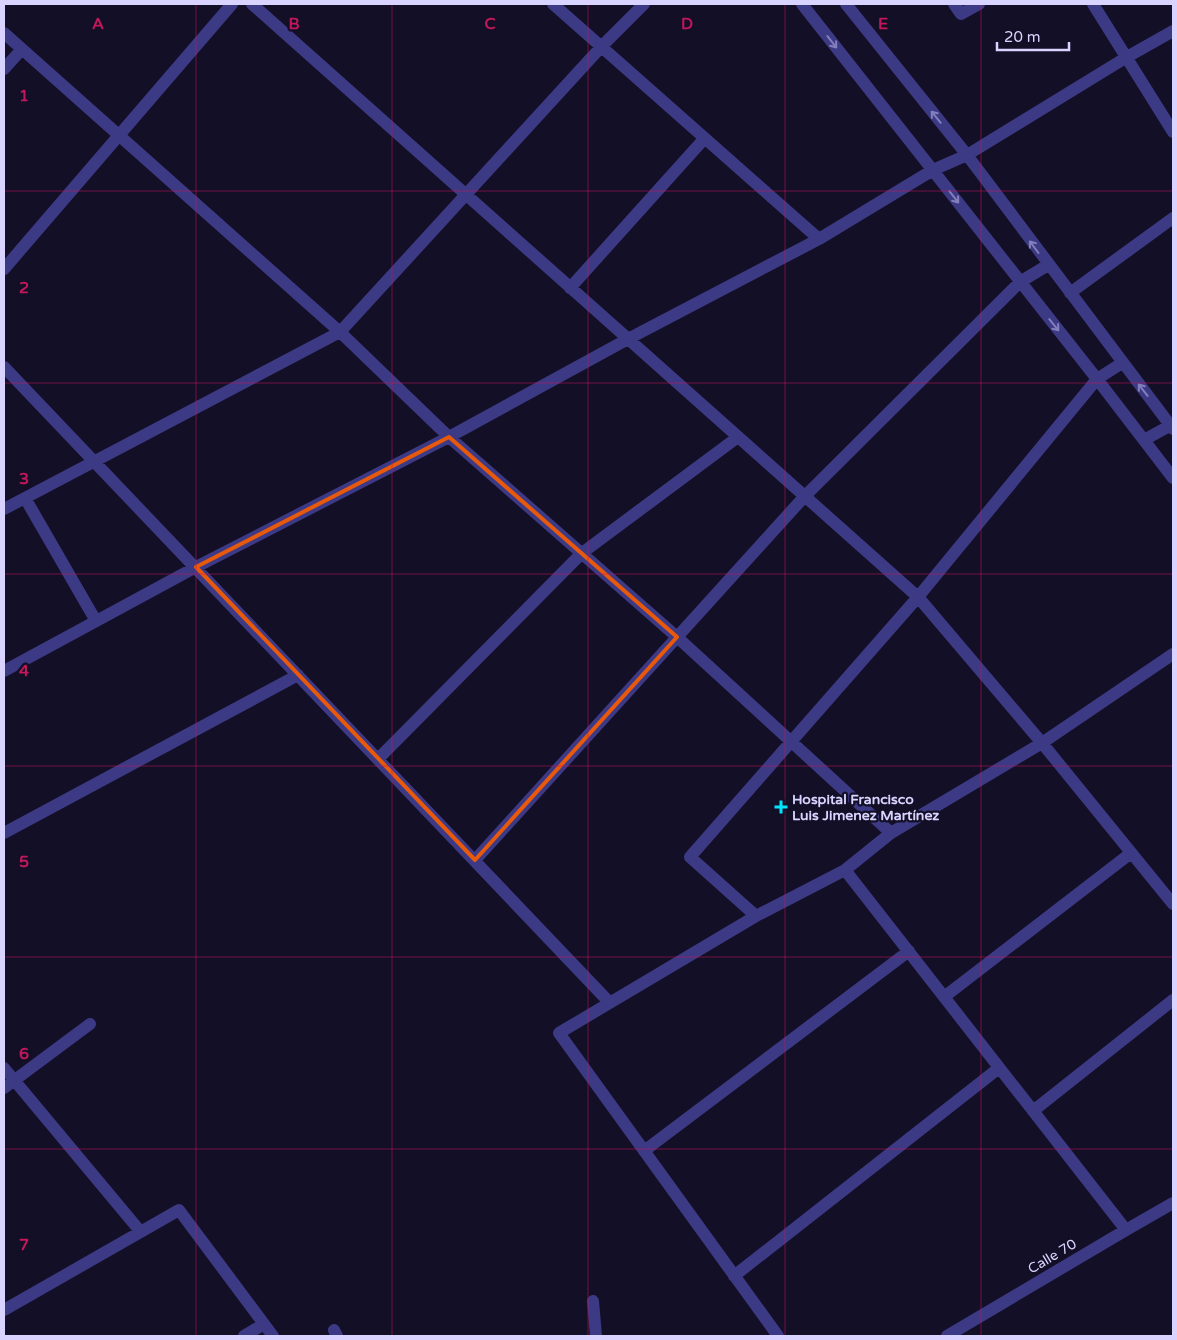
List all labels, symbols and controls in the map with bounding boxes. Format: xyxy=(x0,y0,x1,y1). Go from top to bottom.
text: A xyxy=(92,14,104,34)
text: B xyxy=(288,14,300,34)
text: C xyxy=(484,14,496,34)
text: D xyxy=(681,14,693,34)
text: E xyxy=(878,14,888,34)
scale bar xyxy=(997,20,1070,52)
text: 20 m xyxy=(1004,28,1041,46)
one-way arrow xyxy=(827,35,837,49)
text: 1 xyxy=(19,86,29,106)
one-way arrow xyxy=(931,111,942,124)
one-way arrow xyxy=(949,190,959,204)
one-way arrow xyxy=(1029,241,1040,254)
text: 2 xyxy=(19,278,29,298)
one-way arrow xyxy=(1049,318,1060,331)
one-way arrow xyxy=(1138,384,1149,397)
text: 3 xyxy=(19,469,29,489)
text: 4 xyxy=(19,661,29,681)
place label: Hospital Francisco Luis Jimenez Martínez xyxy=(792,791,939,824)
marker: Hospital Francisco Luis Jimenez Martínez xyxy=(774,800,788,814)
text: 5 xyxy=(19,852,29,872)
text: 6 xyxy=(19,1044,29,1064)
text: 7 xyxy=(19,1235,29,1255)
street label: Calle 70 xyxy=(1025,1235,1080,1278)

